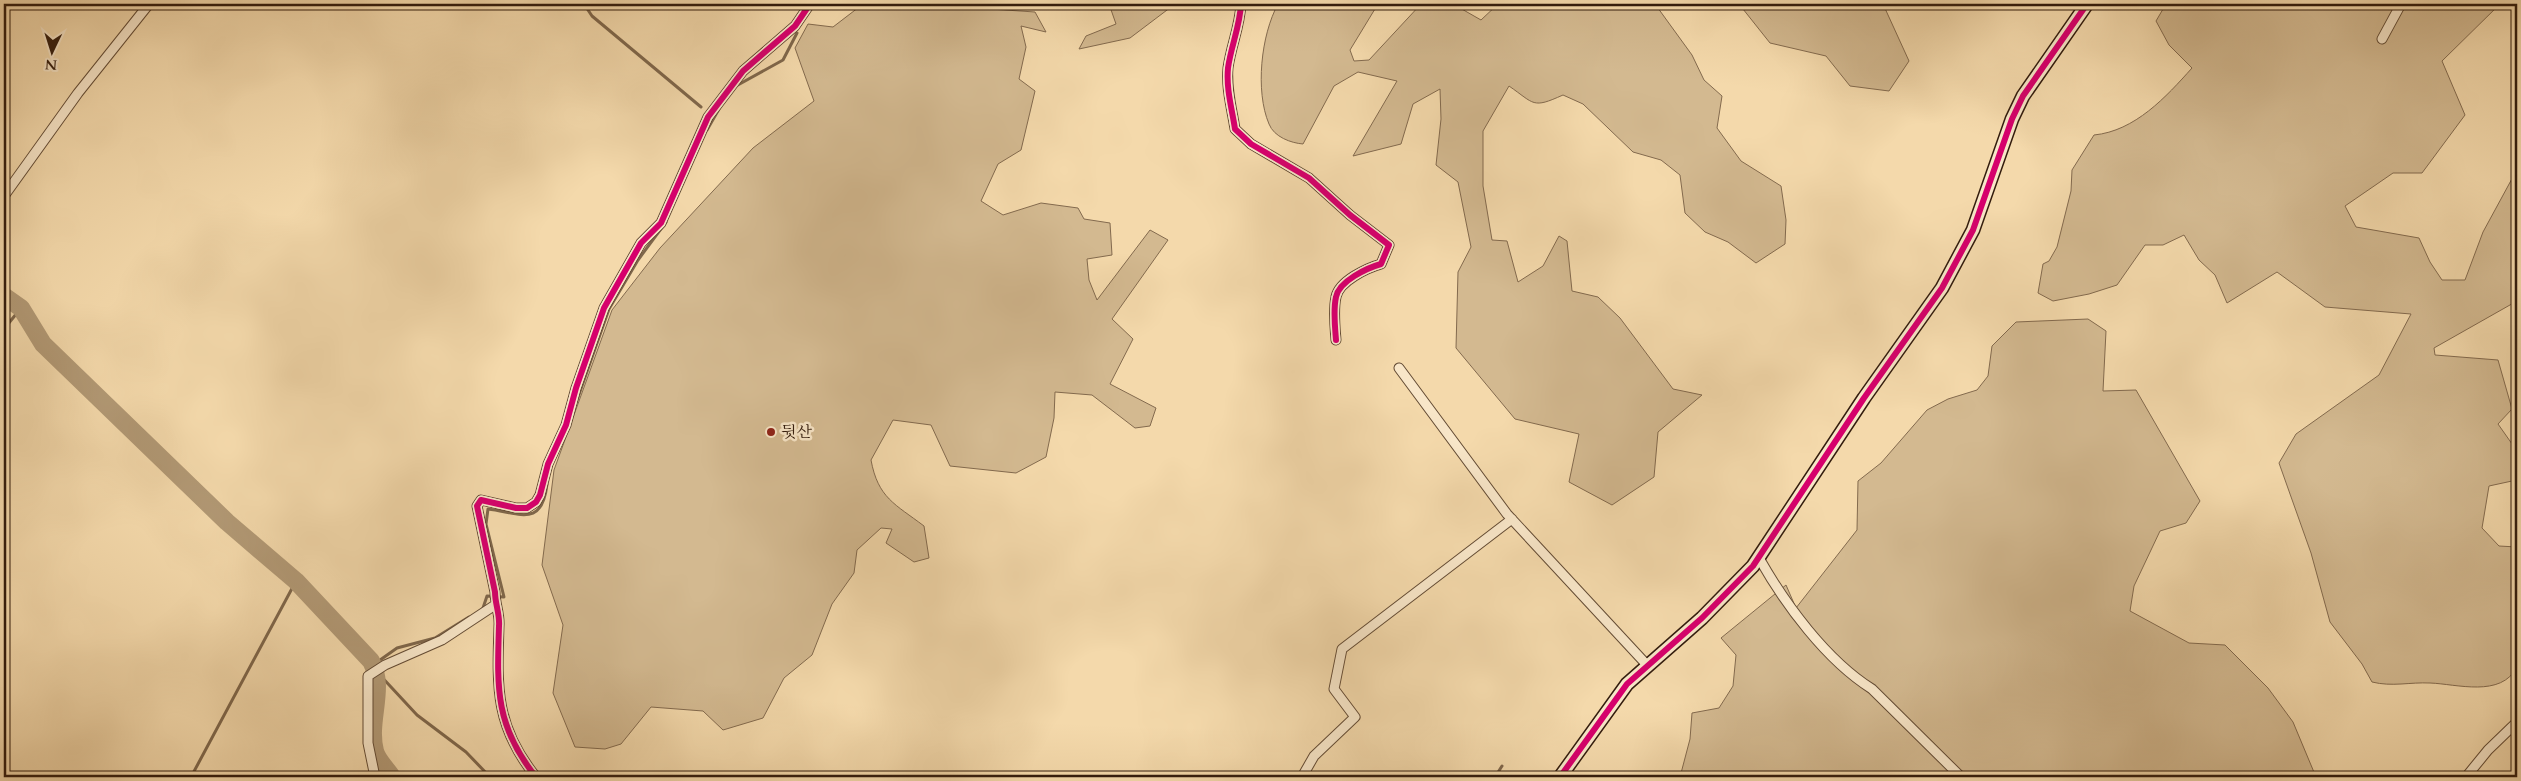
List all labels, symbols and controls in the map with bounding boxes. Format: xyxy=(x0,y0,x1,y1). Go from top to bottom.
north arrow xyxy=(28,28,78,78)
text: N xyxy=(44,55,58,74)
place label: 뒷산 xyxy=(781,421,812,443)
marker: 뒷산 xyxy=(765,426,777,438)

